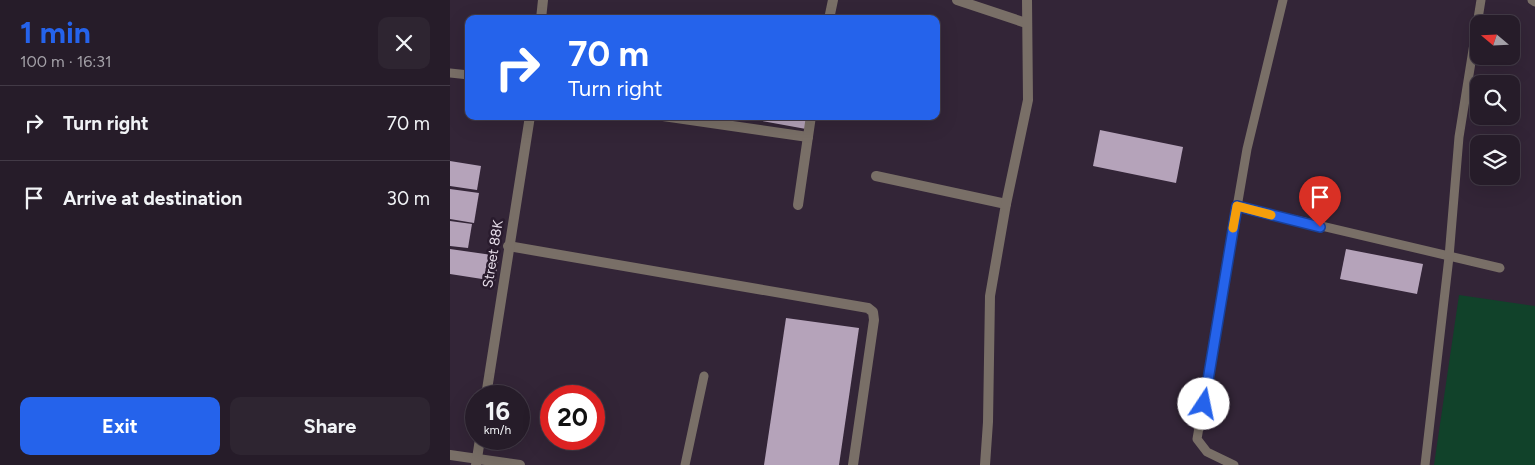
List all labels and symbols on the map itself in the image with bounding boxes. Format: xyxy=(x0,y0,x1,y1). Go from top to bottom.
north arrow xyxy=(1470,15,1520,65)
pin xyxy=(1299,176,1341,227)
street label: Street 88K xyxy=(479,218,507,289)
position arrow xyxy=(1177,377,1229,429)
speed limit sign: 20 xyxy=(540,385,605,450)

